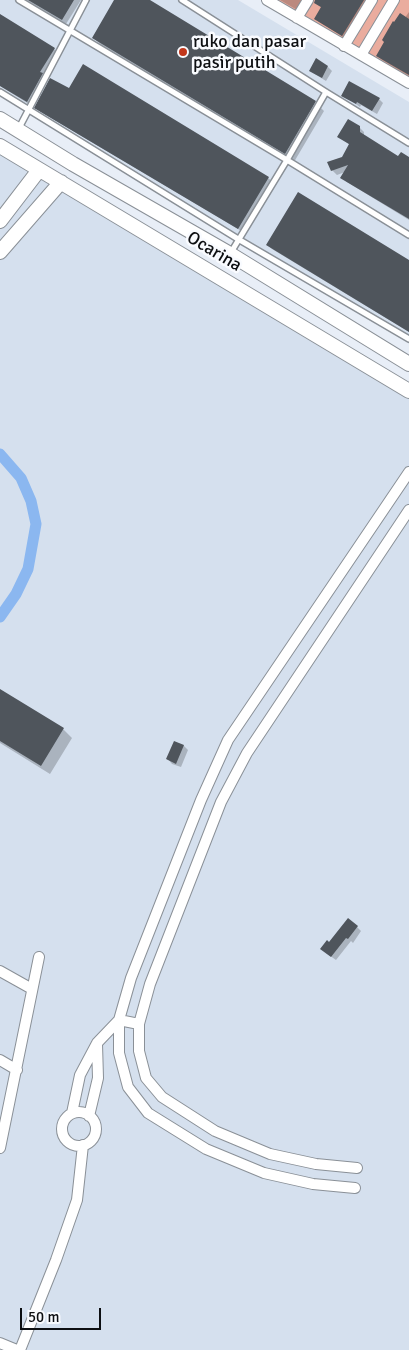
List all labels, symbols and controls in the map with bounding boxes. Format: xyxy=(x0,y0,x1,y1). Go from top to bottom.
place label: ruko dan pasar pasir putih xyxy=(193,31,306,74)
marker: ruko dan pasar pasir putih xyxy=(177,46,189,58)
street label: Ocarina xyxy=(183,227,245,277)
scale bar xyxy=(22,1298,104,1330)
text: 50 m xyxy=(28,1308,59,1326)

